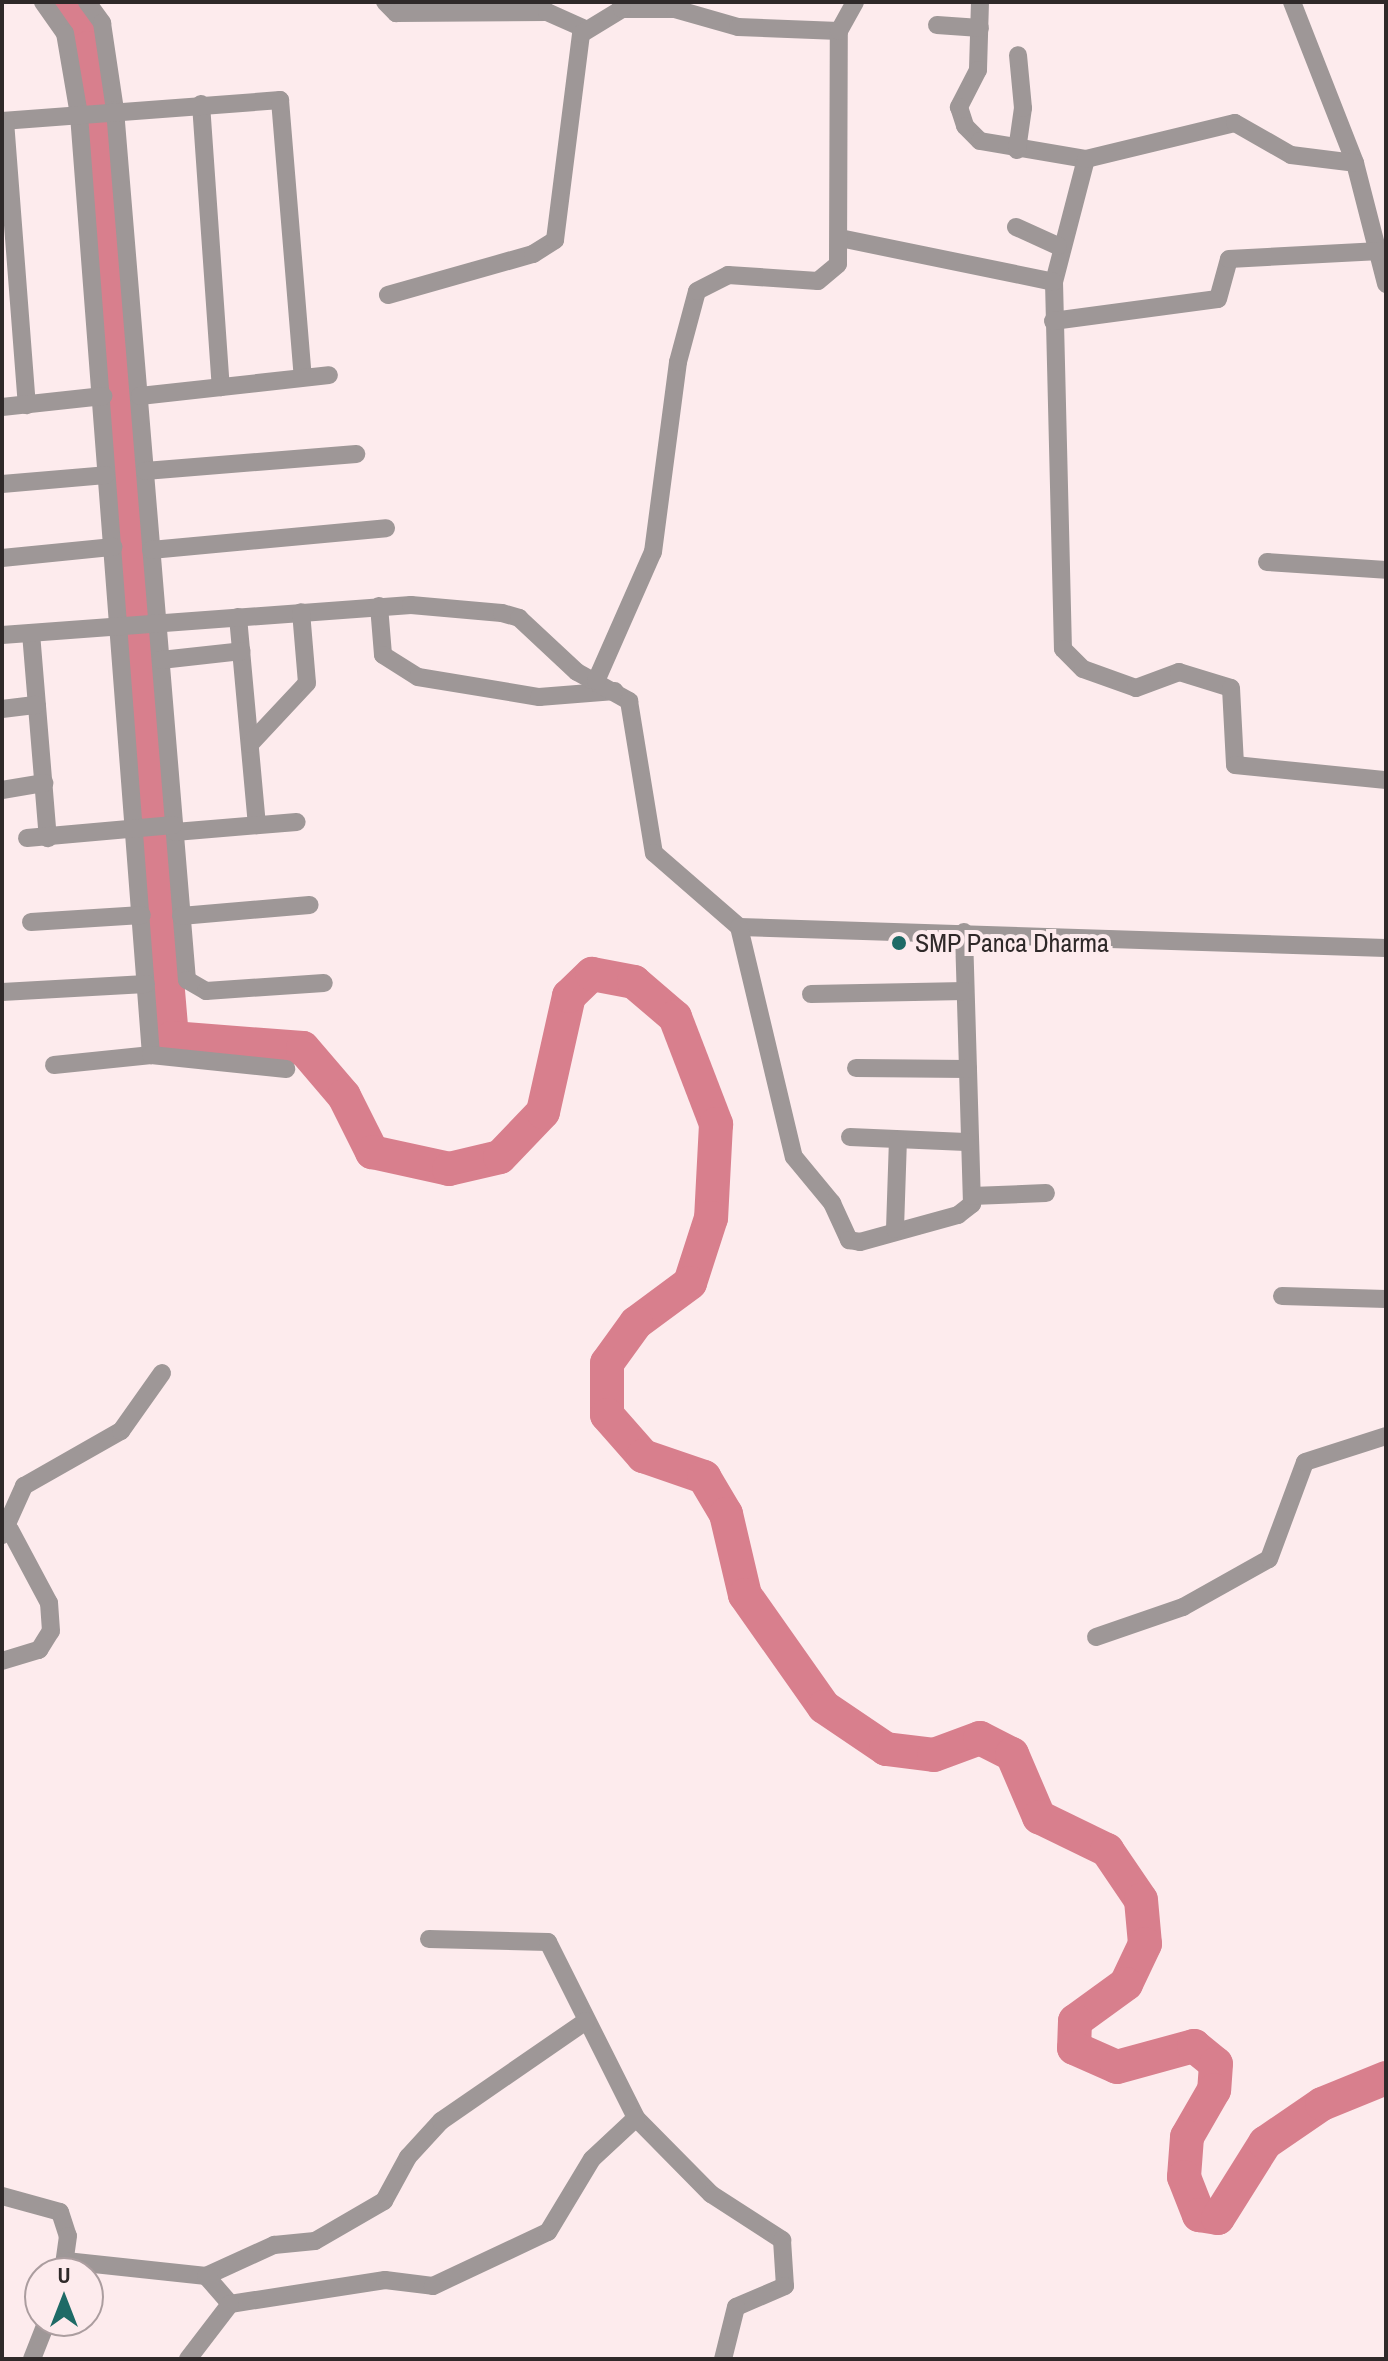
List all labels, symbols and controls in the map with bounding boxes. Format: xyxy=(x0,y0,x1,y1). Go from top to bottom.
place label: SMP Panca Dharma xyxy=(915,927,1109,959)
marker: SMP Panca Dharma xyxy=(890,934,908,952)
north arrow xyxy=(24,2257,104,2337)
text: U xyxy=(57,2260,71,2290)

